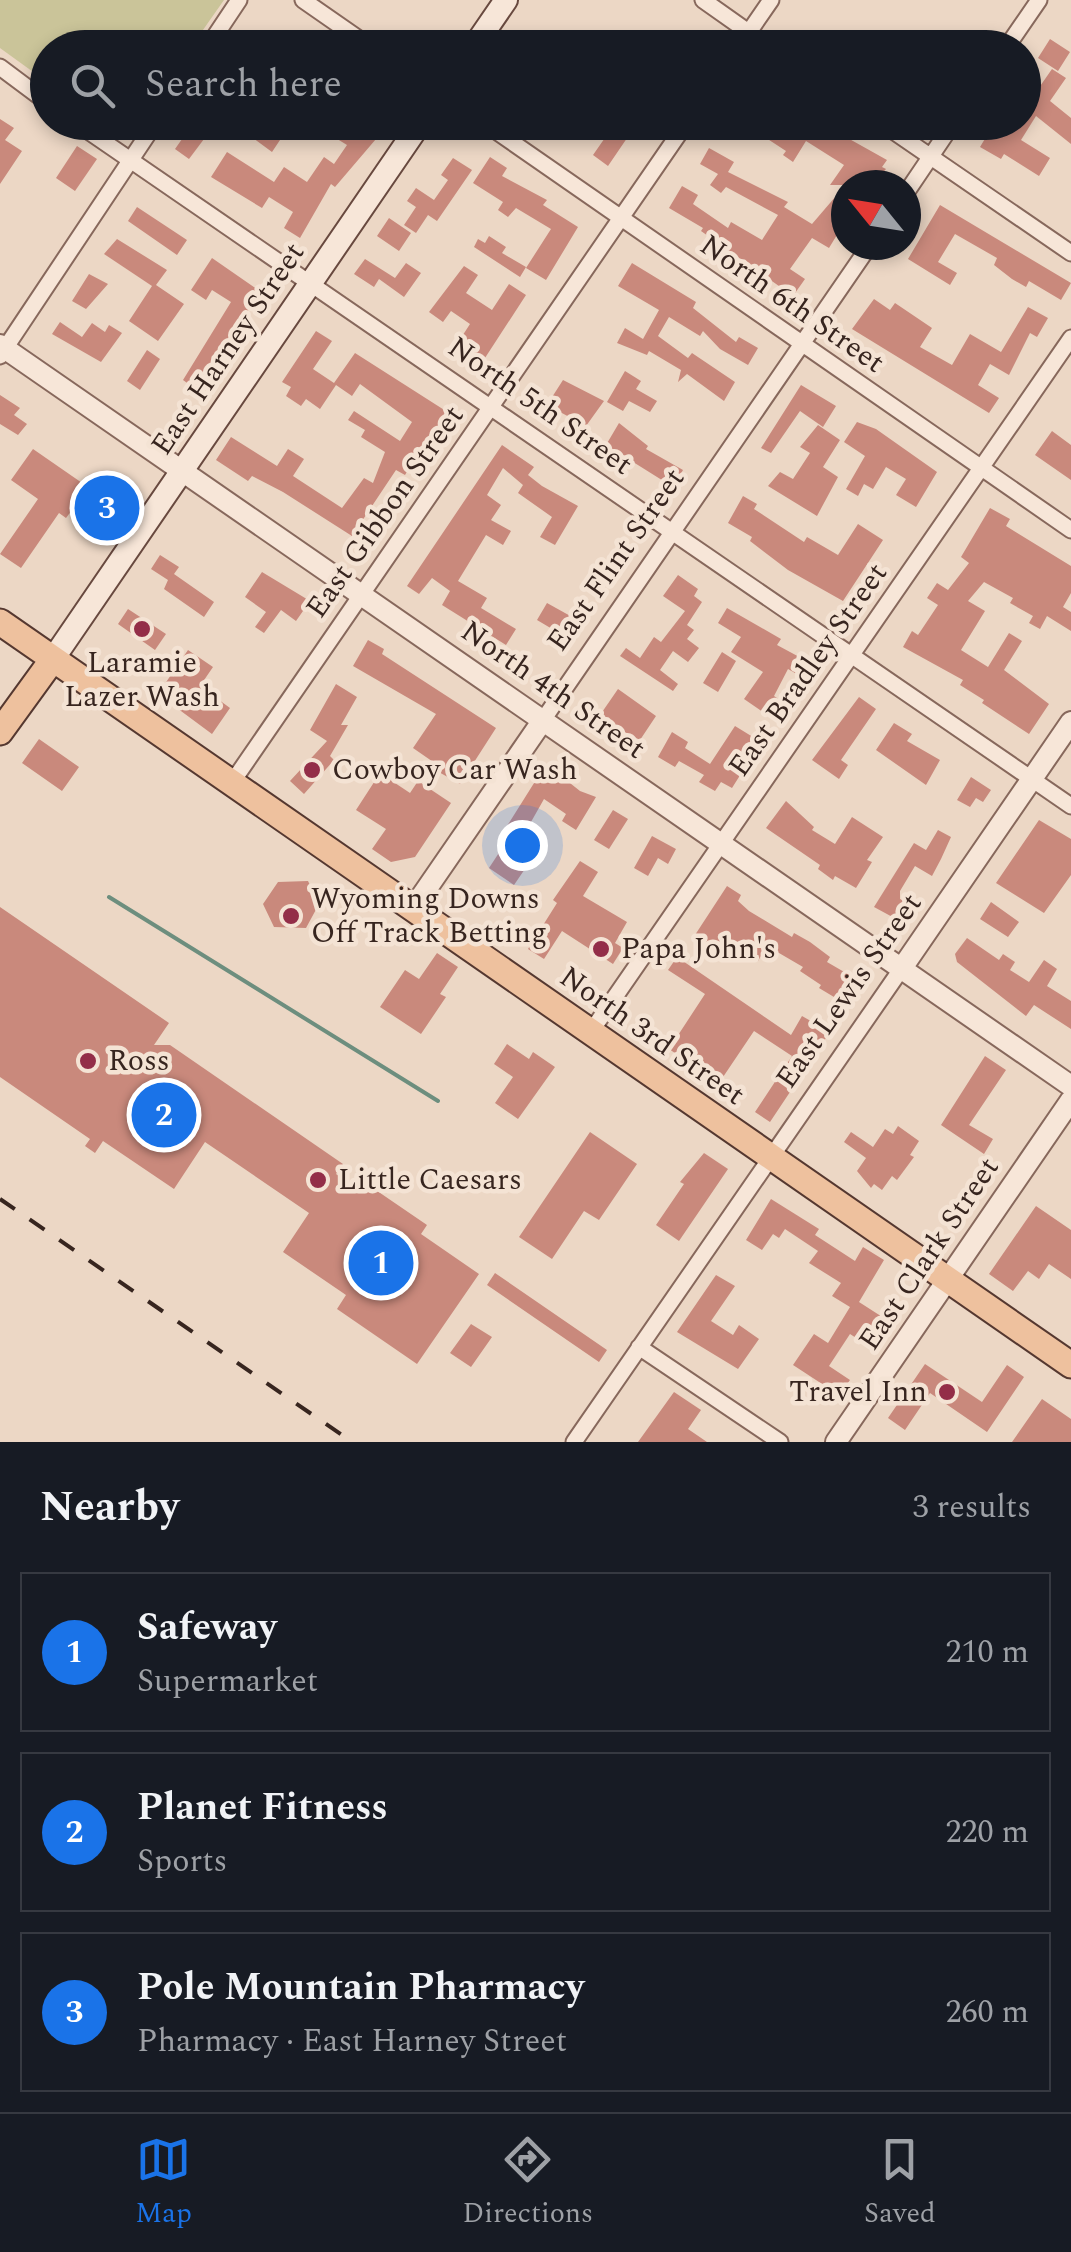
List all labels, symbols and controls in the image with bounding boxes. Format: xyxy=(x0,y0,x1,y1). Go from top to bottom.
search box xyxy=(30,30,1041,140)
text: Search here xyxy=(145,56,342,114)
icon: search xyxy=(65,58,120,113)
north arrow xyxy=(831,170,921,260)
street label: North 6th Street xyxy=(690,223,894,385)
street label: East Harney Street xyxy=(139,233,317,465)
street label: North 5th Street xyxy=(438,325,642,487)
street label: East Gibbon Street xyxy=(294,396,476,628)
street label: East Flint Street xyxy=(535,459,697,661)
pin: 3 xyxy=(74,470,140,546)
street label: East Bradley Street xyxy=(717,553,899,787)
street label: North 4th Street xyxy=(451,609,655,771)
marker: Laramie Lazer Wash xyxy=(131,618,153,640)
place label: Laramie Lazer Wash xyxy=(64,640,220,720)
place label: Cowboy Car Wash xyxy=(332,747,577,793)
marker: Cowboy Car Wash xyxy=(301,759,323,781)
your location xyxy=(497,820,548,871)
place label: Wyoming Downs Off Track Betting xyxy=(311,876,547,956)
street label: East Lewis Street xyxy=(764,884,934,1098)
marker: Wyoming Downs Off Track Betting xyxy=(280,905,302,927)
place label: Papa John's xyxy=(621,926,776,972)
marker: Papa John's xyxy=(590,938,612,960)
street label: North 3rd Street xyxy=(550,955,754,1117)
place label: Ross xyxy=(108,1038,170,1084)
marker: Ross xyxy=(77,1050,99,1072)
pin: 2 xyxy=(132,1078,196,1152)
street label: East Clark Street xyxy=(847,1148,1011,1360)
place label: Little Caesars xyxy=(338,1157,522,1203)
marker: Little Caesars xyxy=(307,1169,329,1191)
pin: 1 xyxy=(348,1226,414,1300)
place label: Travel Inn xyxy=(789,1369,927,1415)
marker: Travel Inn xyxy=(936,1381,958,1403)
text: Nearby xyxy=(40,1476,179,1539)
text: 3 results xyxy=(912,1483,1031,1532)
text: Safeway xyxy=(137,1599,277,1657)
text: 1 xyxy=(66,1628,83,1677)
text: 210 m xyxy=(945,1628,1029,1677)
text: Supermarket xyxy=(137,1657,318,1706)
text: Planet Fitness xyxy=(137,1779,388,1837)
text: 2 xyxy=(66,1808,83,1857)
text: 220 m xyxy=(945,1808,1029,1857)
text: Sports xyxy=(137,1837,227,1886)
text: Pole Mountain Pharmacy xyxy=(137,1959,584,2017)
text: 3 xyxy=(66,1988,83,2037)
text: 260 m xyxy=(945,1988,1029,2037)
text: Pharmacy · East Harney Street xyxy=(137,2017,567,2066)
tab: Map xyxy=(135,2132,192,2235)
tab: Directions xyxy=(462,2132,593,2235)
tab: Saved xyxy=(864,2132,936,2235)

